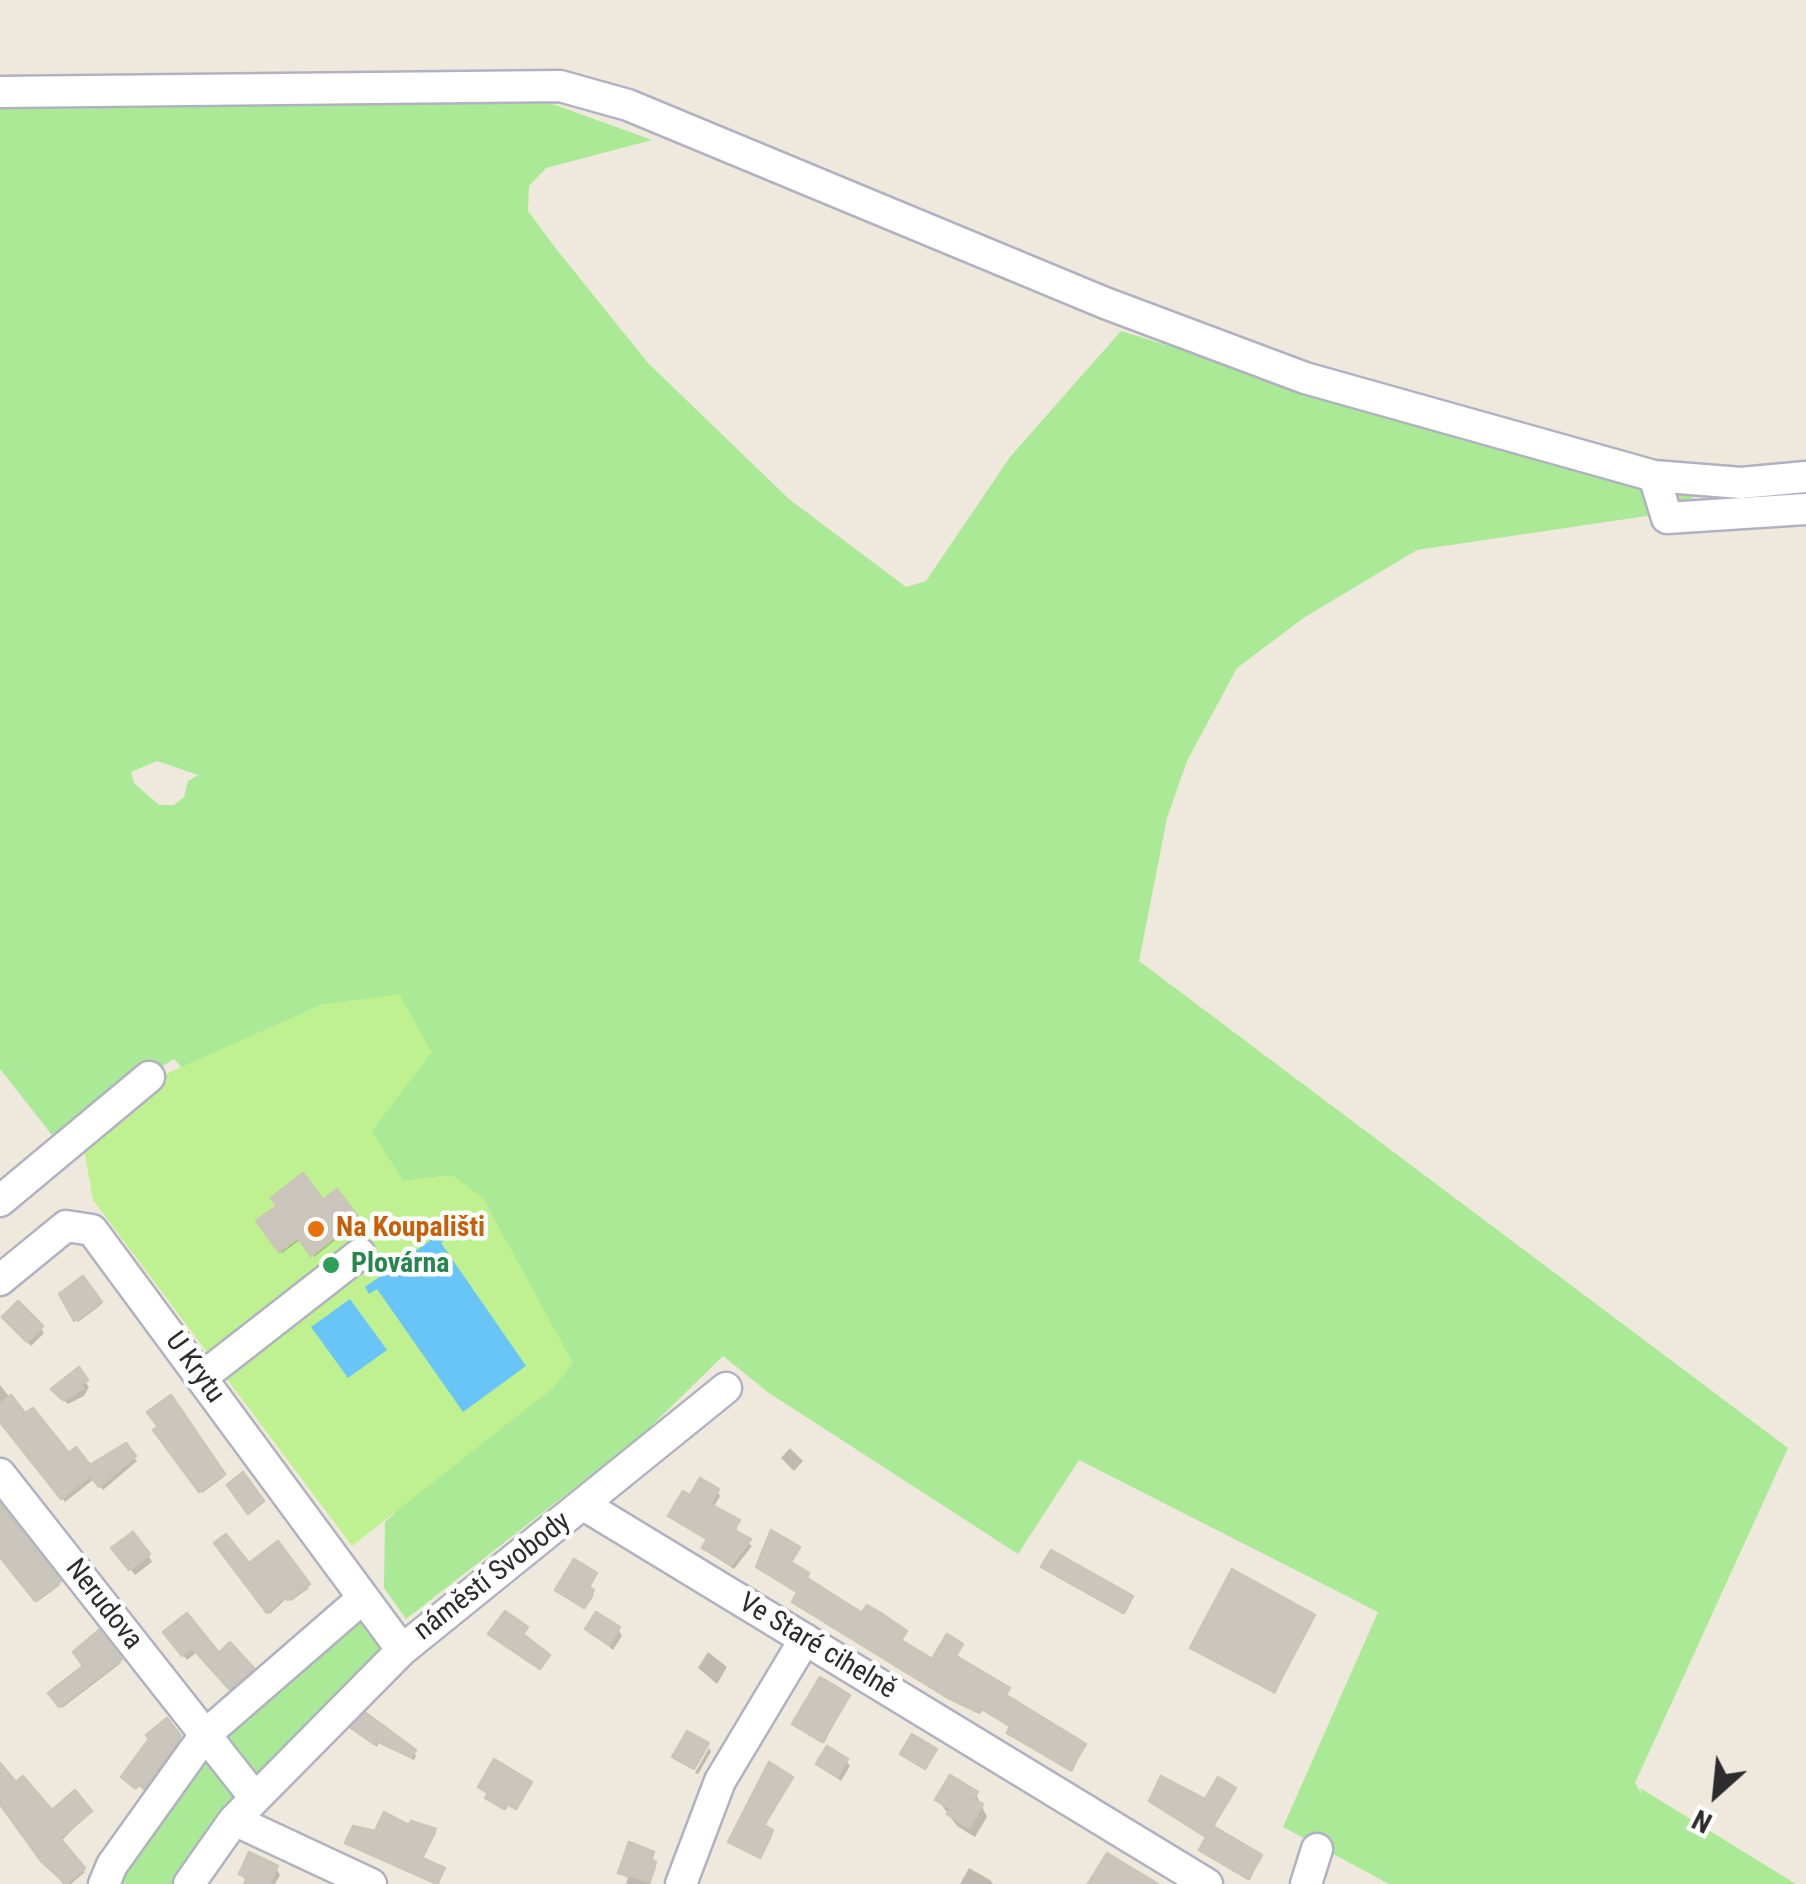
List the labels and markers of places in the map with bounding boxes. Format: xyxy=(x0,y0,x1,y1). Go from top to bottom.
place label: Na Koupališti xyxy=(336,1212,485,1246)
marker: Na Koupališti xyxy=(305,1218,327,1240)
place label: Plovárna xyxy=(351,1248,449,1282)
marker: Plovárna xyxy=(320,1254,342,1276)

